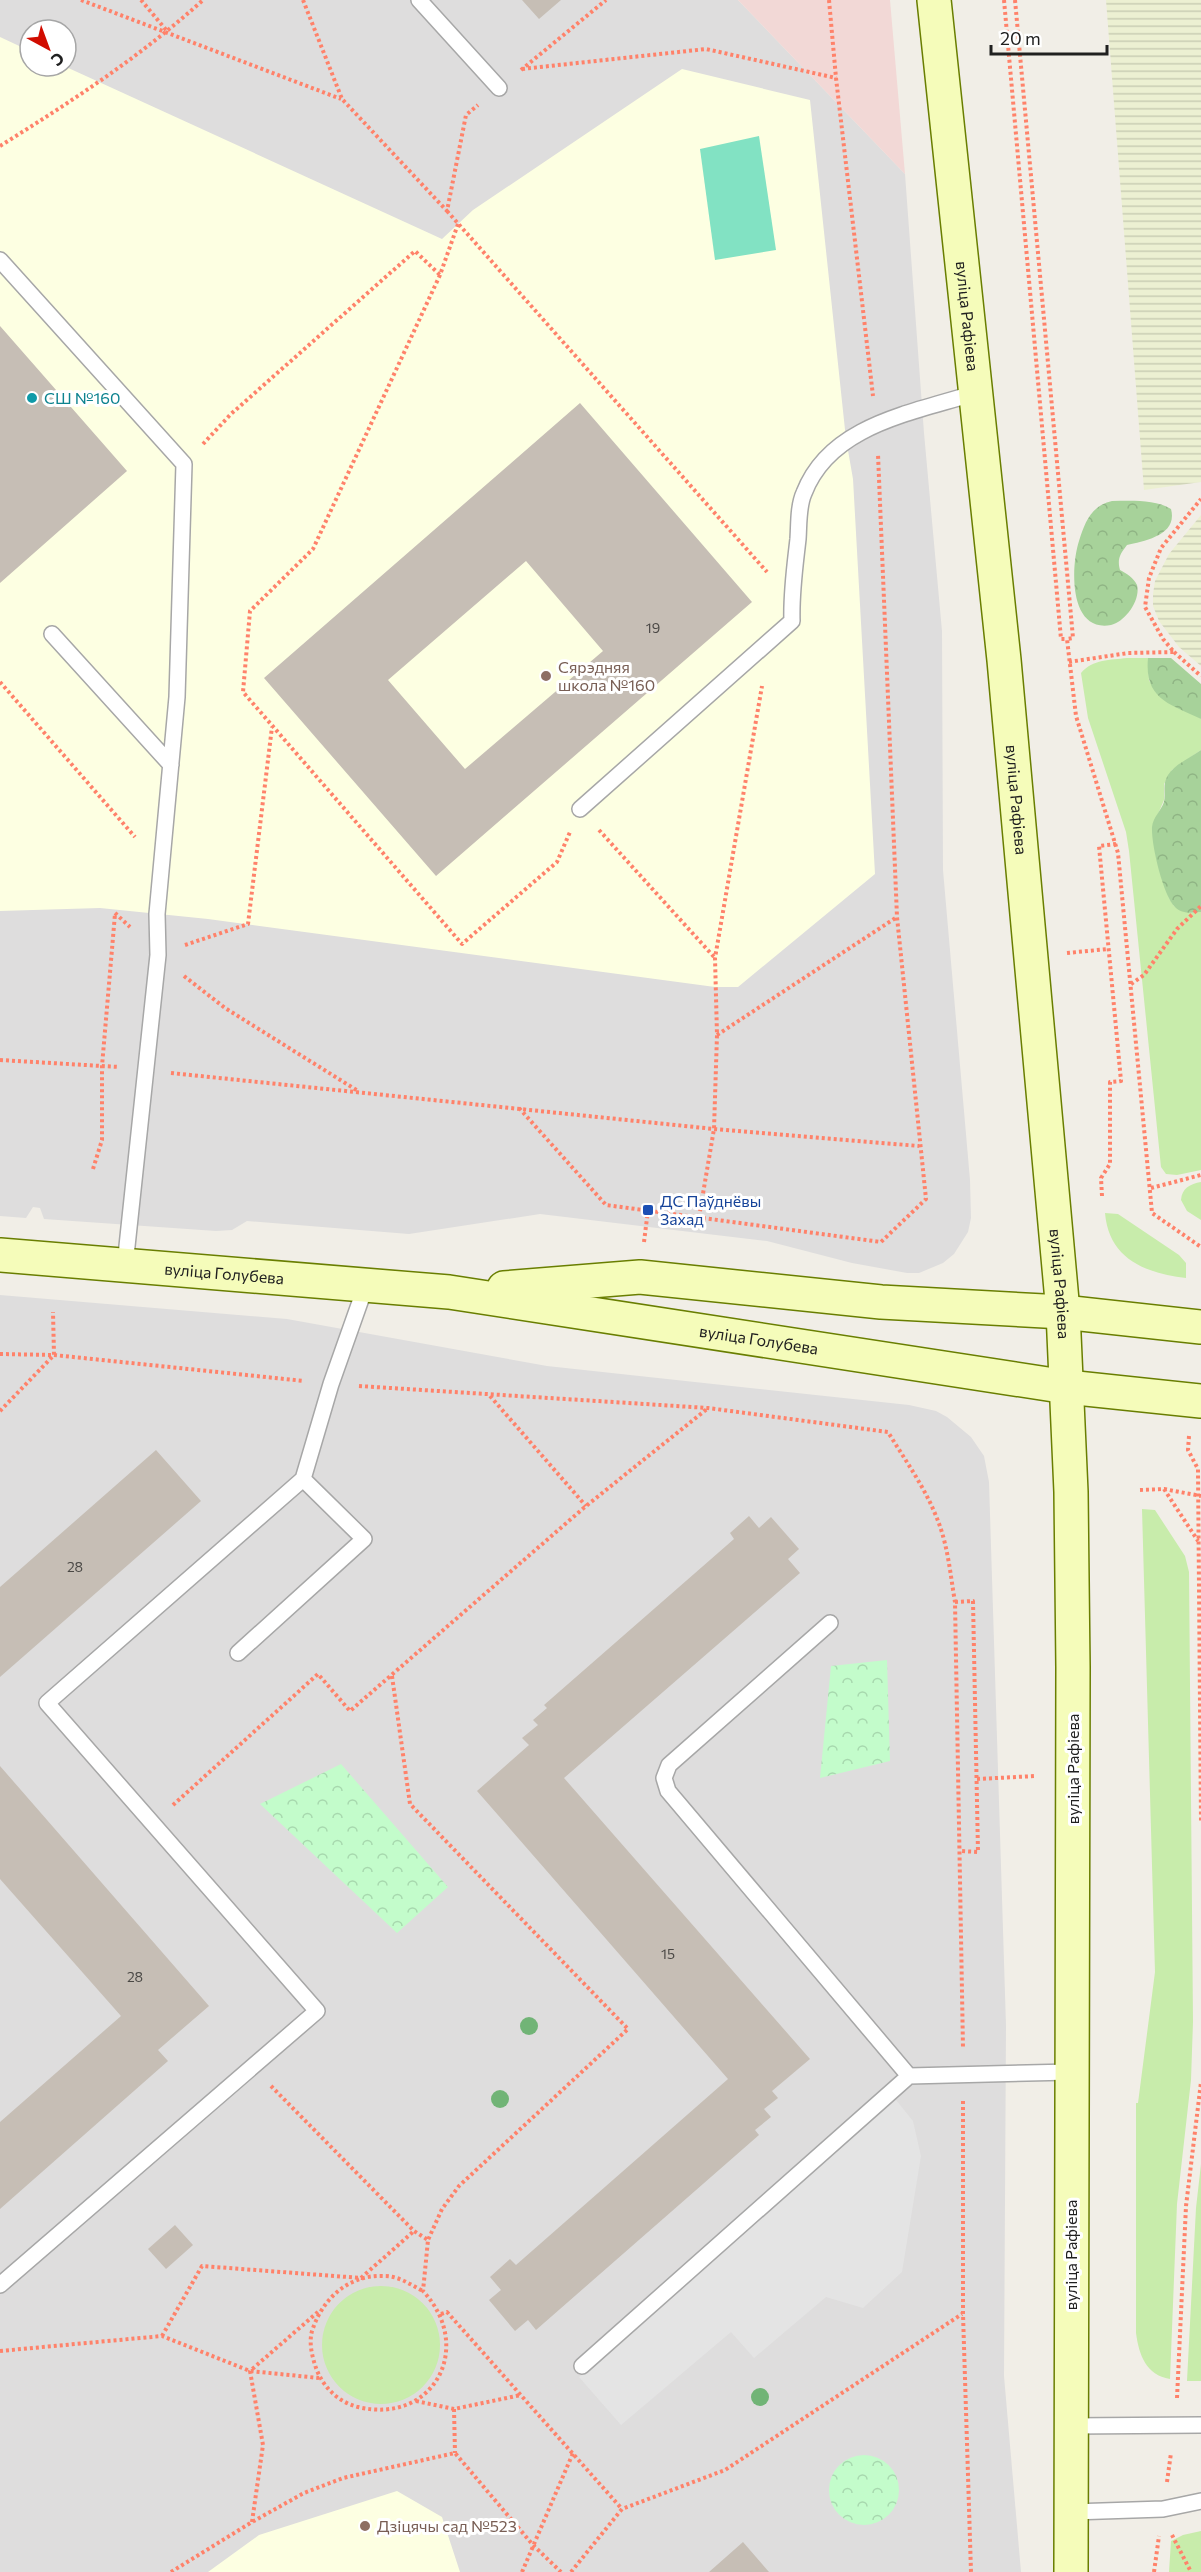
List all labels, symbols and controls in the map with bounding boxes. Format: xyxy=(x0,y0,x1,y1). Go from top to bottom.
north arrow xyxy=(18,18,78,78)
scale bar xyxy=(991,18,1106,56)
text: 20 m xyxy=(1000,27,1041,49)
text: С xyxy=(48,49,69,70)
street label: вуліца Рафіева xyxy=(953,260,983,372)
place label: СШ №160 xyxy=(44,388,121,407)
marker: СШ №160 xyxy=(25,391,39,405)
house number: 19 xyxy=(646,619,660,636)
place label: Сярэдняя школа №160 xyxy=(558,657,655,694)
marker: Сярэдняя школа №160 xyxy=(539,669,553,683)
street label: вуліца Рафіева xyxy=(1003,744,1032,856)
place label: ДС Паўднёвы Захад xyxy=(660,1191,761,1228)
marker: ДС Паўднёвы Захад xyxy=(641,1203,655,1217)
street label: вуліца Рафіева xyxy=(1046,1228,1074,1339)
street label: вуліца Голубева xyxy=(164,1259,285,1287)
street label: вуліца Голубева xyxy=(698,1321,820,1358)
house number: 28 xyxy=(67,1558,83,1575)
street label: вуліца Рафіева xyxy=(1063,1714,1082,1824)
house number: 15 xyxy=(661,1945,675,1962)
house number: 28 xyxy=(127,1968,143,1985)
street label: вуліца Рафіева xyxy=(1061,2200,1080,2310)
place label: Дзіцячы сад №523 xyxy=(377,2516,517,2535)
marker: Дзіцячы сад №523 xyxy=(358,2519,372,2533)

